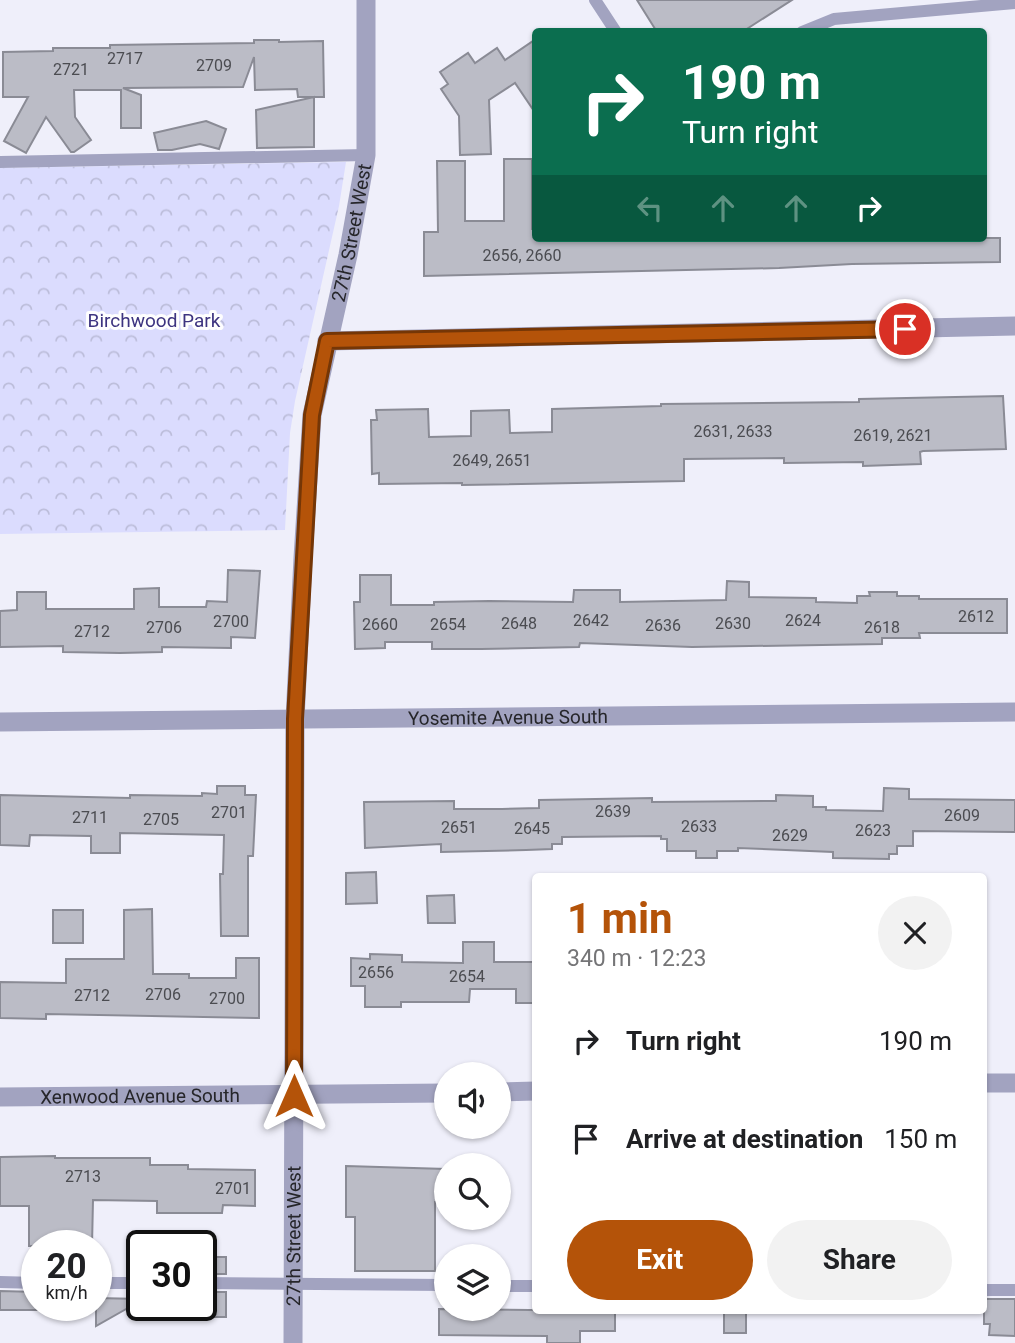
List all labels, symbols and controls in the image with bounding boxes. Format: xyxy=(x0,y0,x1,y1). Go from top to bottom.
house number: 2717 xyxy=(107,49,143,68)
text: 190 m xyxy=(682,54,821,111)
house number: 2709 xyxy=(196,56,232,75)
icon: right xyxy=(567,56,658,147)
house number: 2721 xyxy=(53,60,89,79)
text: Turn right xyxy=(682,113,818,151)
street label: 27th Street West xyxy=(327,162,376,304)
icon: left xyxy=(631,189,669,227)
icon: ahead xyxy=(704,189,742,227)
icon: ahead xyxy=(777,189,815,227)
icon: right xyxy=(850,189,888,227)
house number: 2656, 2660 xyxy=(482,246,562,265)
pin xyxy=(875,299,935,359)
park label: Birchwood Park xyxy=(88,309,221,332)
icon: arrive xyxy=(886,310,924,348)
house number: 2631, 2633 xyxy=(693,422,773,441)
house number: 2619, 2621 xyxy=(853,426,933,445)
house number: 2649, 2651 xyxy=(452,451,532,470)
house number: 2612 xyxy=(958,607,994,626)
house number: 2642 xyxy=(573,611,609,630)
house number: 2624 xyxy=(785,611,821,630)
house number: 2700 xyxy=(213,612,249,631)
house number: 2648 xyxy=(501,614,537,633)
house number: 2630 xyxy=(715,614,751,633)
house number: 2660 xyxy=(362,615,398,634)
house number: 2654 xyxy=(430,615,466,634)
house number: 2636 xyxy=(645,616,681,635)
house number: 2706 xyxy=(146,618,182,637)
house number: 2618 xyxy=(864,618,900,637)
house number: 2712 xyxy=(74,622,110,641)
street label: Yosemite Avenue South xyxy=(408,705,608,730)
house number: 2639 xyxy=(595,802,631,821)
house number: 2701 xyxy=(211,803,247,822)
house number: 2609 xyxy=(944,806,980,825)
house number: 2711 xyxy=(72,808,108,827)
house number: 2705 xyxy=(143,810,179,829)
house number: 2633 xyxy=(681,817,717,836)
house number: 2651 xyxy=(441,818,477,837)
house number: 2645 xyxy=(514,819,550,838)
house number: 2623 xyxy=(855,821,891,840)
house number: 2629 xyxy=(772,826,808,845)
text: 1 min xyxy=(567,894,673,943)
button: close xyxy=(878,896,952,970)
text: 340 m · 12:23 xyxy=(567,945,706,972)
house number: 2656 xyxy=(358,963,394,982)
house number: 2654 xyxy=(449,967,485,986)
house number: 2706 xyxy=(145,985,181,1004)
house number: 2712 xyxy=(74,986,110,1005)
house number: 2700 xyxy=(209,989,245,1008)
icon: right xyxy=(567,1022,605,1060)
text: Turn right xyxy=(626,1026,741,1056)
text: 190 m xyxy=(879,1026,952,1056)
position arrow xyxy=(257,1059,331,1133)
map controls xyxy=(434,1062,511,1321)
button: sound xyxy=(434,1062,511,1139)
street label: Xenwood Avenue South xyxy=(40,1084,240,1109)
icon: arrive xyxy=(567,1120,605,1158)
text: Arrive at destination xyxy=(626,1124,863,1154)
text: 150 m xyxy=(884,1124,957,1154)
button: search xyxy=(434,1153,511,1230)
street label: 27th Street West xyxy=(282,1166,306,1306)
house number: 2713 xyxy=(65,1167,101,1186)
house number: 2701 xyxy=(215,1179,251,1198)
button: Exit xyxy=(567,1220,753,1300)
button: Share xyxy=(767,1220,952,1300)
speed limit sign: 30 xyxy=(126,1230,217,1321)
button: layers xyxy=(434,1244,511,1321)
text: 20 xyxy=(46,1246,87,1287)
text: km/h xyxy=(45,1282,88,1303)

